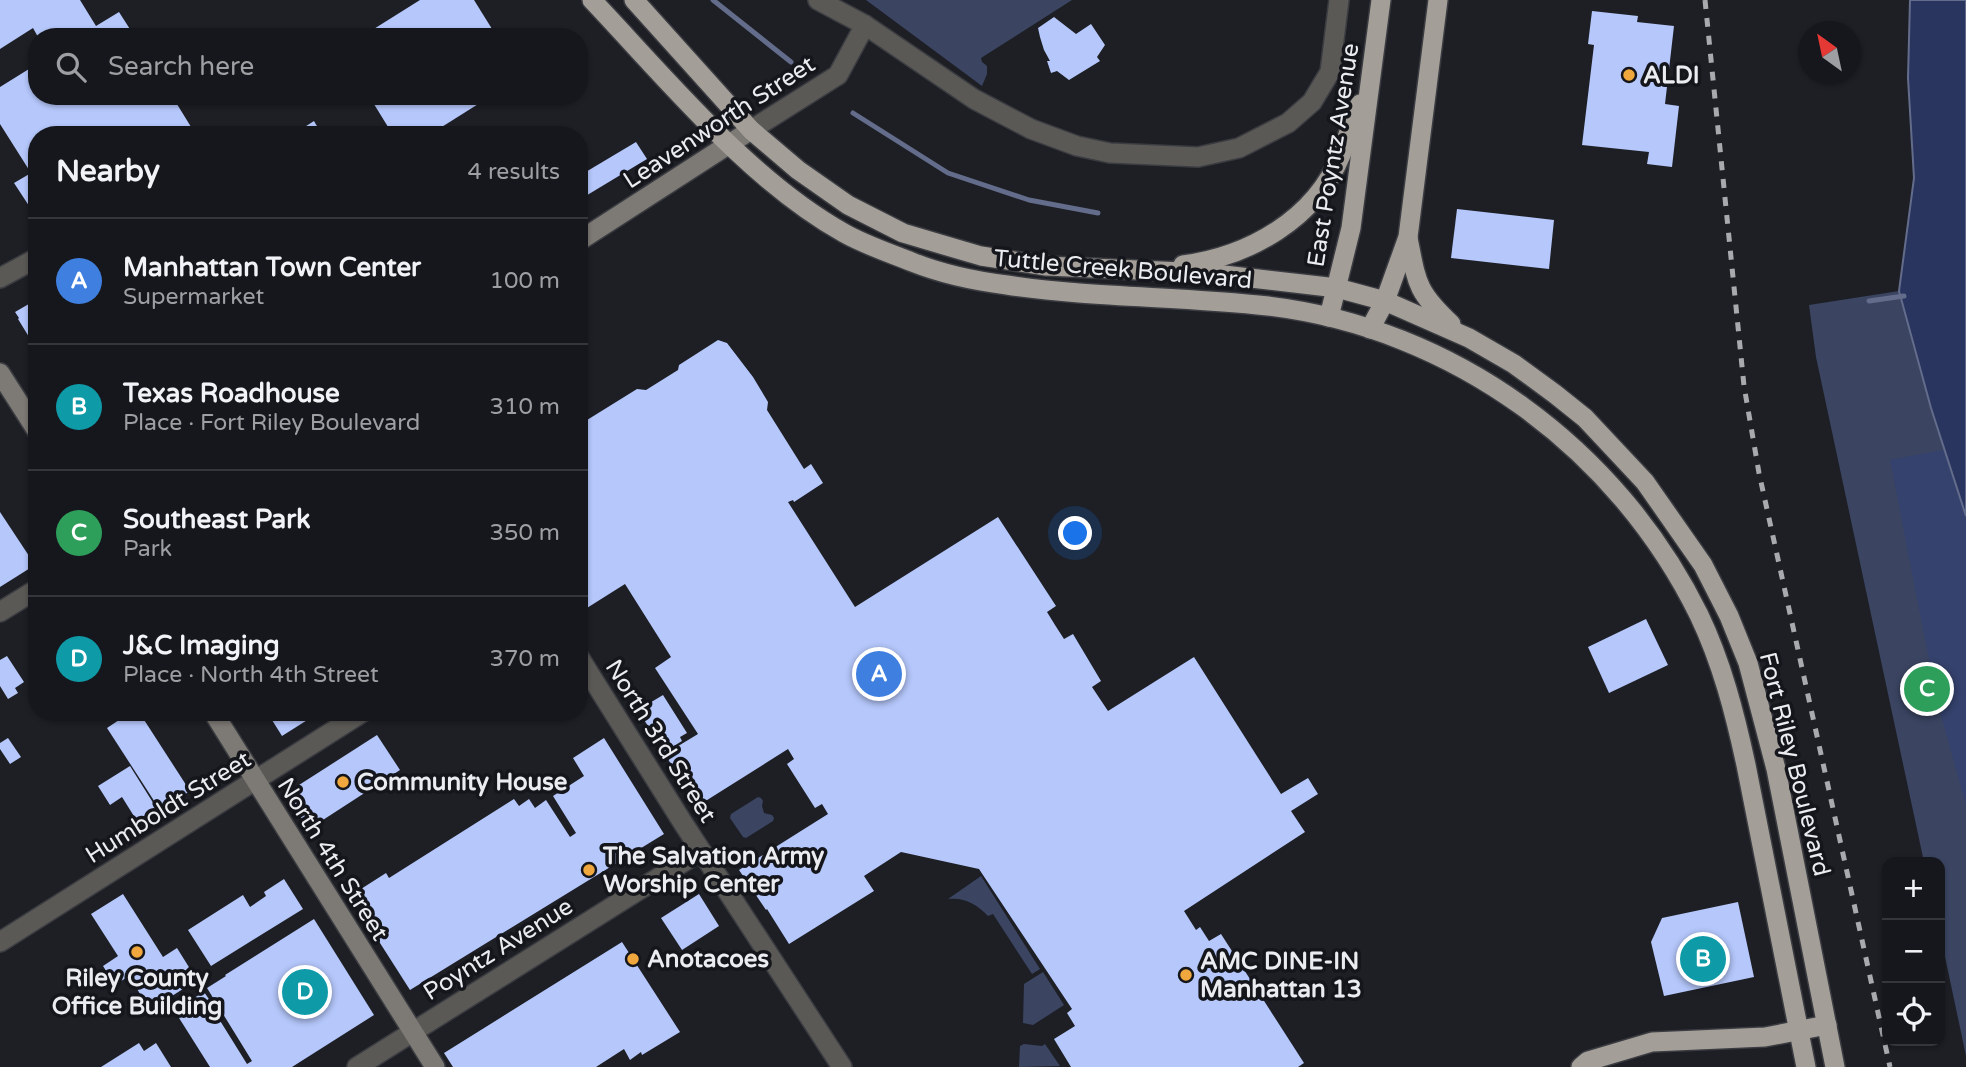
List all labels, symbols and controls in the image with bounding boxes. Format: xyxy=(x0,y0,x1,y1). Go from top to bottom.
north arrow xyxy=(1798,21,1861,84)
search box xyxy=(28,28,588,105)
street label: East Poyntz Avenue xyxy=(1301,41,1366,269)
icon: search xyxy=(52,48,90,86)
street label: Leavenworth Street xyxy=(618,50,820,195)
text: Search here xyxy=(108,51,254,82)
place label: ALDI xyxy=(1643,61,1700,90)
marker: ALDI xyxy=(1621,67,1637,83)
text: Nearby xyxy=(56,153,160,190)
text: 4 results xyxy=(467,158,560,186)
street label: Tuttle Creek Boulevard xyxy=(993,244,1253,295)
text: Manhattan Town Center xyxy=(123,252,421,283)
text: A xyxy=(70,267,88,295)
text: 100 m xyxy=(490,267,560,295)
text: Supermarket xyxy=(123,283,264,311)
text: Texas Roadhouse xyxy=(123,378,340,409)
text: B xyxy=(71,393,87,421)
text: 310 m xyxy=(490,393,560,421)
text: Place · Fort Riley Boulevard xyxy=(123,409,420,437)
text: Southeast Park xyxy=(123,504,310,535)
your location xyxy=(1058,516,1092,550)
text: C xyxy=(71,519,87,547)
text: 350 m xyxy=(490,519,560,547)
text: Park xyxy=(123,535,172,563)
text: J&C Imaging xyxy=(123,630,280,661)
text: D xyxy=(70,645,88,673)
text: 370 m xyxy=(490,645,560,673)
pin: A xyxy=(856,648,902,700)
street label: Fort Riley Boulevard xyxy=(1753,649,1836,879)
street label: North 3rd Street xyxy=(599,654,722,828)
text: Place · North 4th Street xyxy=(123,661,379,689)
pin: C xyxy=(1904,663,1950,715)
street label: Humboldt Street xyxy=(80,745,256,870)
place label: Community House xyxy=(357,768,568,797)
street label: North 4th Street xyxy=(271,773,394,946)
marker: Community House xyxy=(335,774,351,790)
place label: The Salvation Army Worship Center xyxy=(602,842,824,899)
map controls xyxy=(1882,857,1945,1046)
button: + xyxy=(1882,857,1945,920)
marker: The Salvation Army Worship Center xyxy=(581,862,597,878)
street label: Poyntz Avenue xyxy=(418,892,578,1007)
button: − xyxy=(1882,920,1945,983)
pin: B xyxy=(1680,933,1726,985)
marker: Riley County Office Building xyxy=(129,944,145,960)
place label: Anotacoes xyxy=(647,945,769,974)
place label: AMC DINE-IN Manhattan 13 xyxy=(1200,947,1362,1004)
marker: Anotacoes xyxy=(625,951,641,967)
place label: Riley County Office Building xyxy=(52,964,222,1021)
pin: D xyxy=(282,966,328,1018)
marker: AMC DINE-IN Manhattan 13 xyxy=(1178,967,1194,983)
button: locate xyxy=(1882,983,1945,1046)

